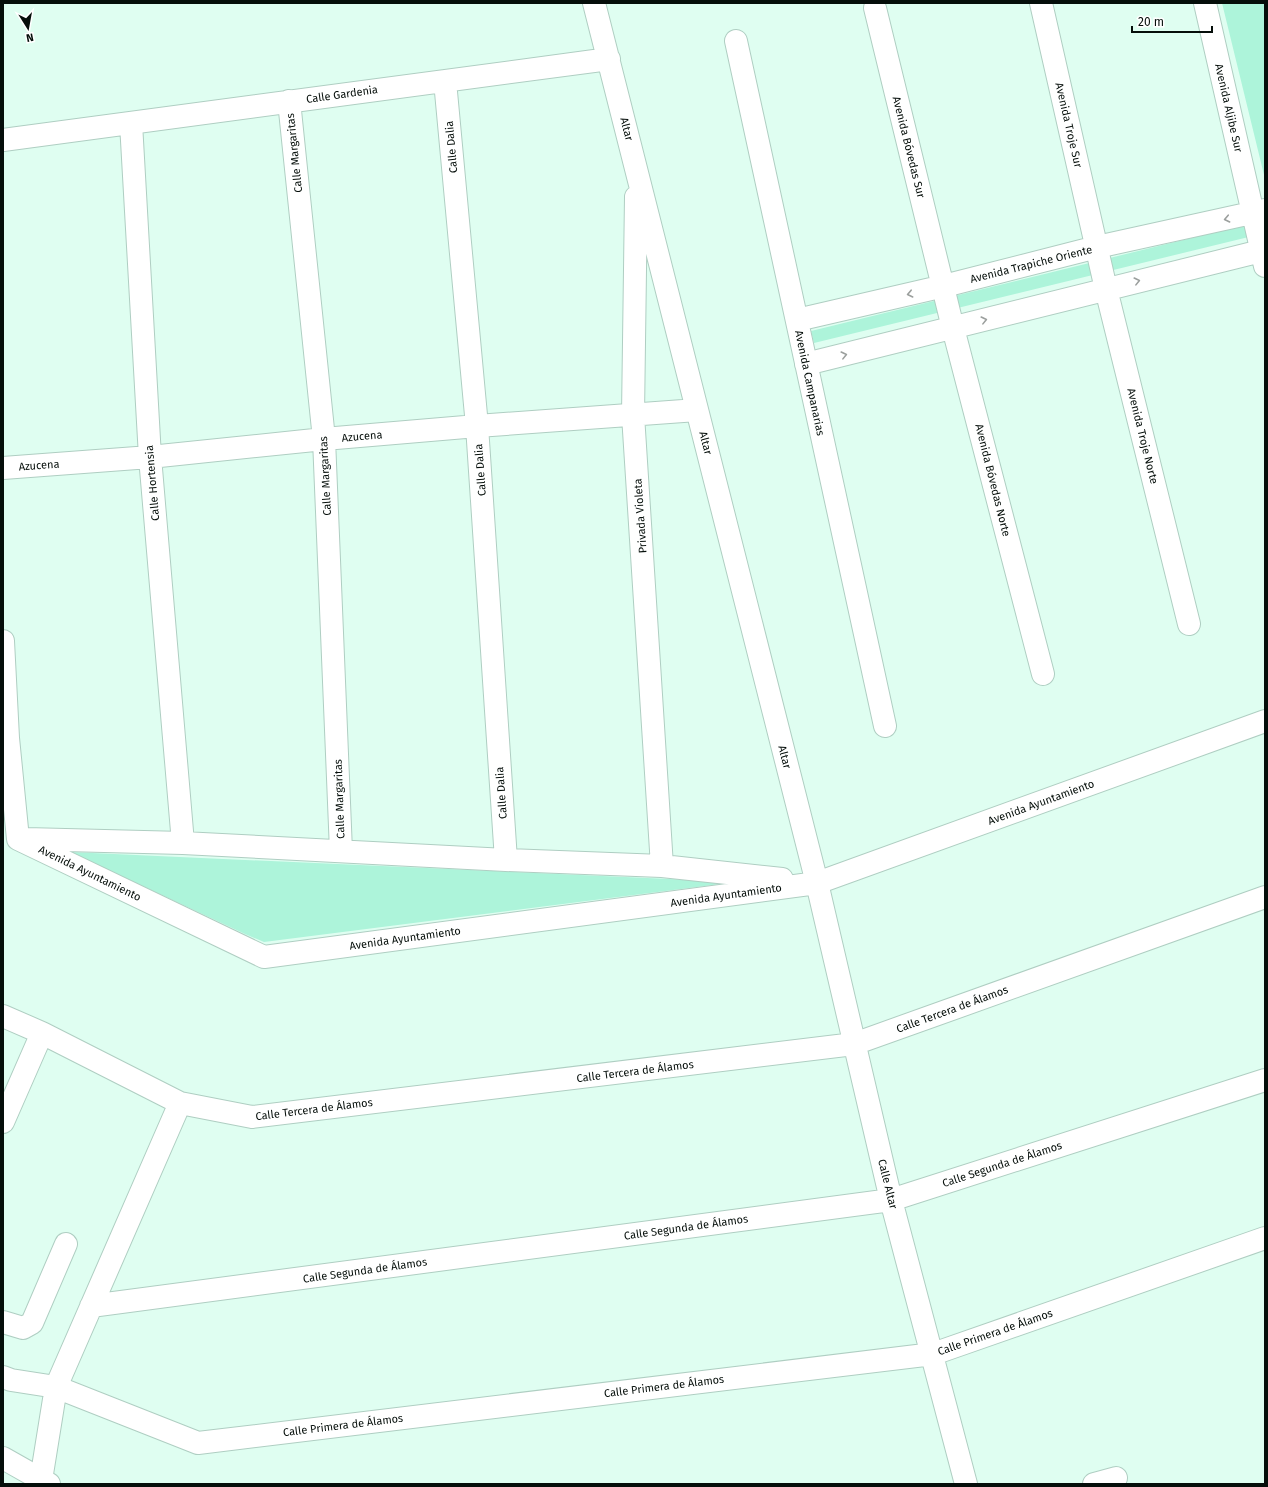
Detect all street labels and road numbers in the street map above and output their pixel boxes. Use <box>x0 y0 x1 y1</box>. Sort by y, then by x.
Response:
street label: Avenida Aljibe Sur <box>1212 63 1245 154</box>
street label: Avenida Troje Sur <box>1052 81 1085 170</box>
street label: Calle Gardenia <box>305 83 379 106</box>
street label: Avenida Bóvedas Sur <box>890 95 928 200</box>
street label: Calle Margaritas <box>284 113 305 193</box>
street label: Altar <box>617 116 636 143</box>
street label: Calle Dalia <box>443 120 460 174</box>
street label: Avenida Trapiche Oriente <box>969 243 1094 286</box>
street label: Avenida Campanarias <box>792 329 827 437</box>
street label: Avenida Troje Norte <box>1124 387 1161 485</box>
street label: Avenida Bóvedas Norte <box>972 422 1013 538</box>
street label: Azucena <box>341 428 383 445</box>
street label: Altar <box>696 430 715 457</box>
street label: Calle Margaritas <box>317 436 334 516</box>
street label: Calle Dalia <box>472 443 489 497</box>
street label: Calle Hortensia <box>143 445 162 521</box>
street label: Azucena <box>18 458 60 473</box>
street label: Privada Violeta <box>631 478 650 554</box>
street label: Altar <box>775 744 794 771</box>
street label: Calle Margaritas <box>332 759 347 839</box>
street label: Calle Dalia <box>493 766 510 820</box>
street label: Avenida Ayuntamiento <box>986 777 1096 828</box>
street label: Avenida Ayuntamiento <box>36 843 143 904</box>
street label: Avenida Ayuntamiento <box>670 881 783 910</box>
street label: Avenida Ayuntamiento <box>349 924 462 953</box>
street label: Calle Tercera de Álamos <box>894 982 1010 1036</box>
street label: Calle Tercera de Álamos <box>576 1057 694 1085</box>
street label: Calle Tercera de Álamos <box>255 1095 373 1123</box>
street label: Calle Segunda de Álamos <box>940 1138 1064 1190</box>
street label: Calle Altar <box>875 1158 900 1211</box>
street label: Calle Segunda de Álamos <box>623 1211 749 1243</box>
street label: Calle Segunda de Álamos <box>302 1254 428 1286</box>
street label: Calle Primera de Álamos <box>936 1306 1054 1358</box>
street label: Calle Primera de Álamos <box>603 1372 725 1400</box>
street label: Calle Primera de Álamos <box>282 1411 404 1439</box>

